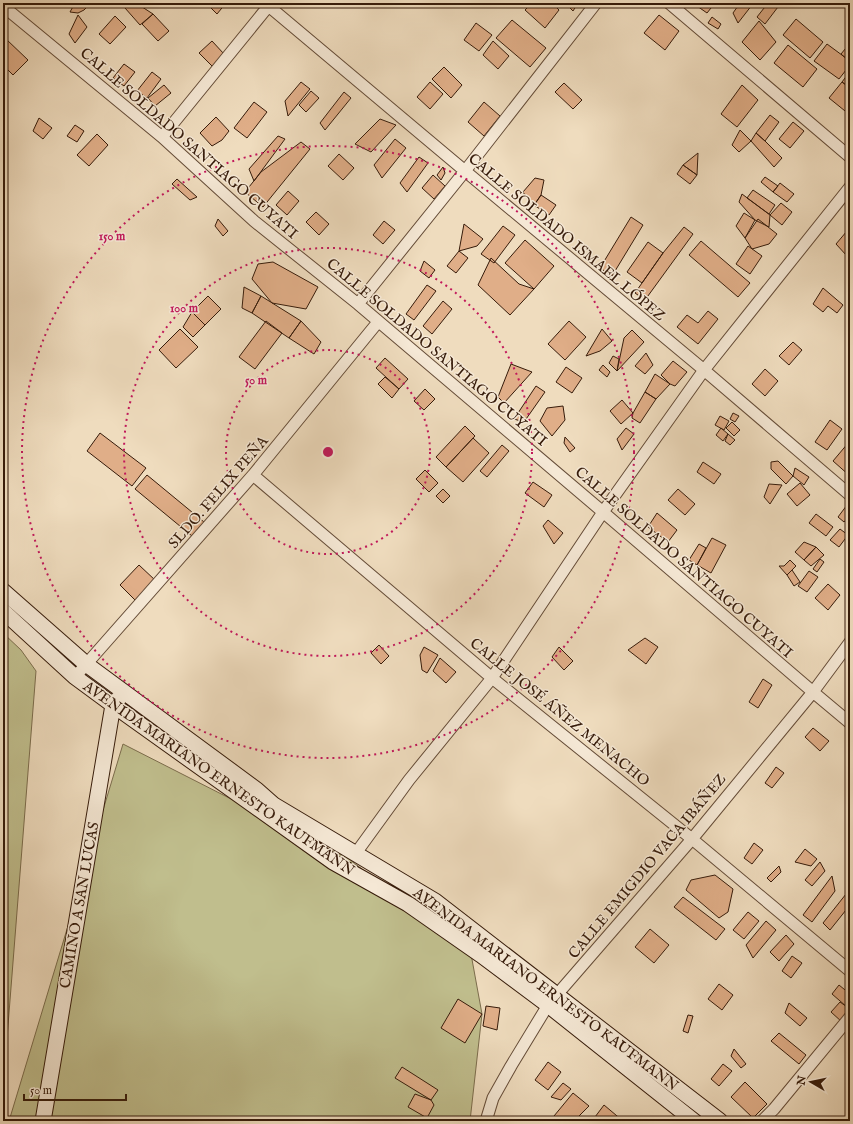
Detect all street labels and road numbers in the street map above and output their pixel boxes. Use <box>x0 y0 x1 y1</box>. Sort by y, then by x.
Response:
street label: CALLE SOLDADO SANTIAGO CUYATI <box>76 44 302 244</box>
street label: CALLE SOLDADO ISMAEL LÓPEZ <box>464 149 669 326</box>
street label: CALLE SOLDADO SANTIAGO CUYATI <box>322 254 551 451</box>
street label: SLDO. FELIX PEÑA <box>164 431 273 553</box>
street label: CALLE SOLDADO SANTIAGO CUYATI <box>571 463 797 663</box>
street label: CALLE JOSÉ ÁÑEZ MENACHO <box>466 634 653 791</box>
street label: AVENIDA MARIANO ERNESTO KAUFMANN <box>78 676 358 880</box>
street label: CALLE EMIGDIO VACA IBÁÑEZ <box>564 770 731 963</box>
street label: CAMINO A SAN LUCAS <box>55 820 103 990</box>
street label: AVENIDA MARIANO ERNESTO KAUFMANN <box>409 883 682 1095</box>

